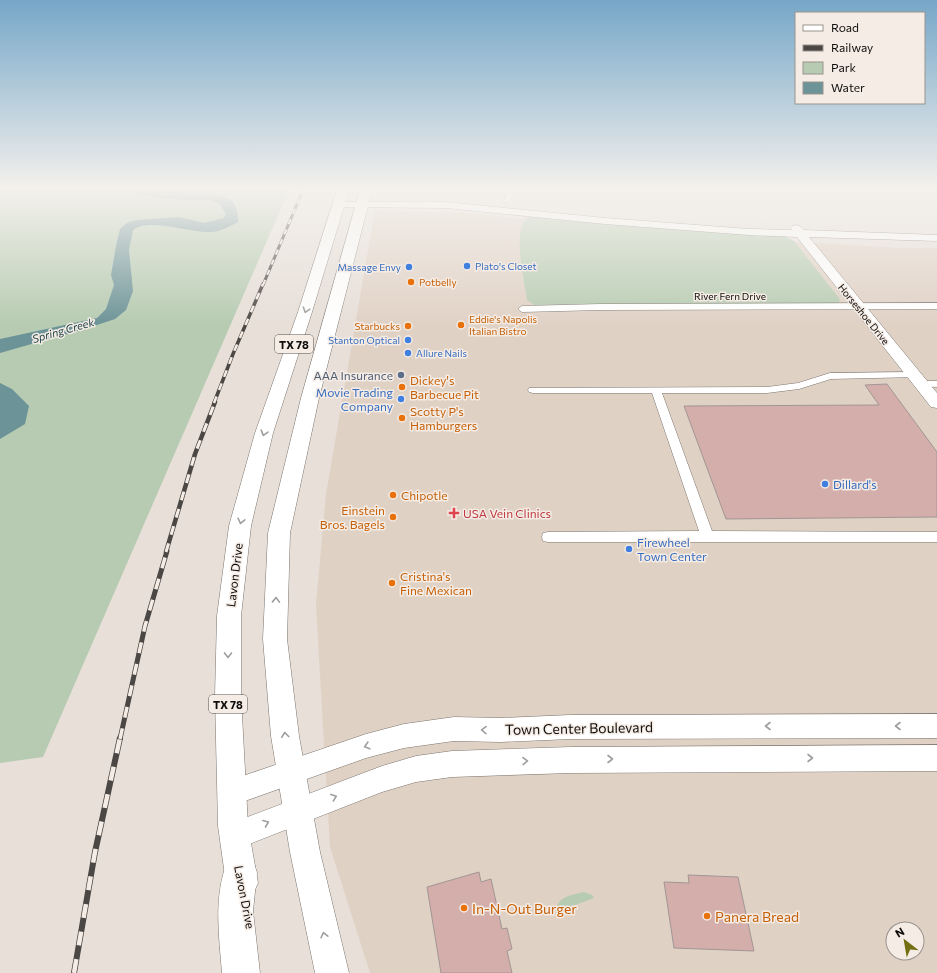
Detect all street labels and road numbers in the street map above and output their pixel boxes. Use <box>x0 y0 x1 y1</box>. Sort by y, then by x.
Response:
street label: Horseshoe Drive <box>836 281 892 347</box>
street label: River Fern Drive <box>694 290 766 302</box>
road number: TX 78 <box>275 335 313 353</box>
street label: Lavon Drive <box>223 542 245 608</box>
road number: TX 78 <box>209 695 247 713</box>
street label: Town Center Boulevard <box>505 718 653 738</box>
street label: Lavon Drive <box>232 864 258 930</box>

